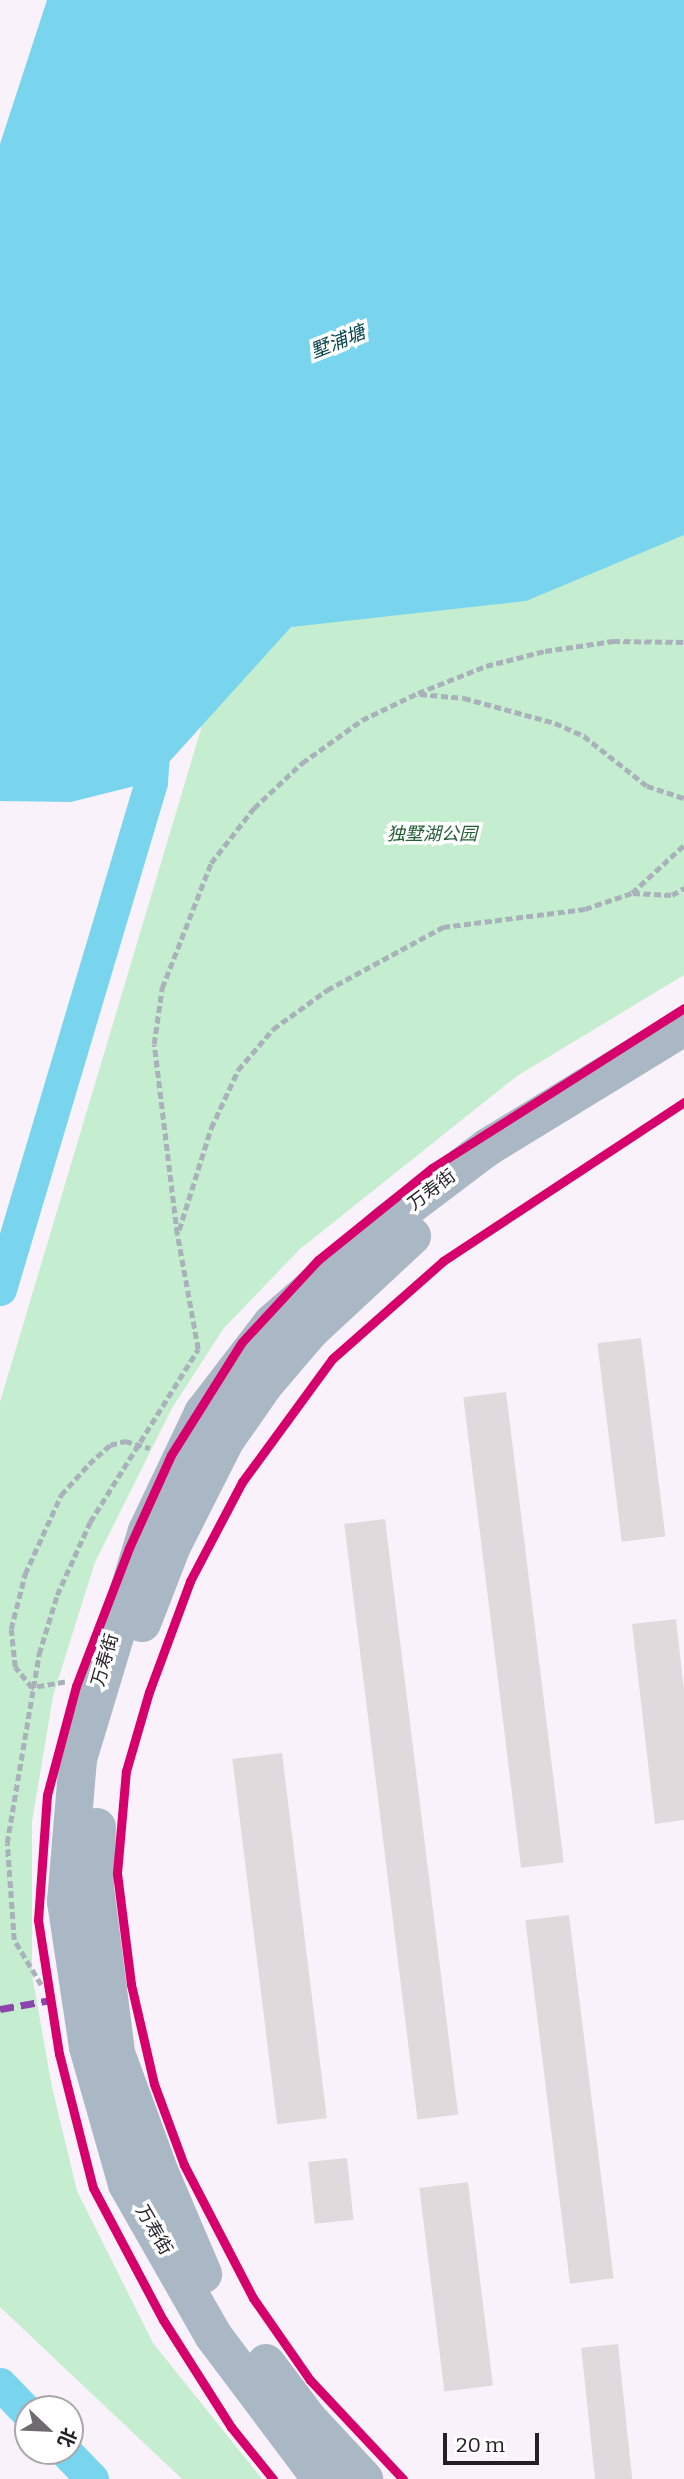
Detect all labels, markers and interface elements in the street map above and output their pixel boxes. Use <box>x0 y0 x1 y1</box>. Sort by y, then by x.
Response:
water label: 墅浦塘 <box>307 321 369 363</box>
park label: 独墅湖公园 <box>387 823 477 845</box>
street label: 万寿街 <box>404 1165 460 1215</box>
street label: 万寿街 <box>87 1631 123 1689</box>
street label: 万寿街 <box>131 2201 177 2259</box>
north arrow <box>14 2395 84 2465</box>
scale bar <box>446 2420 542 2464</box>
text: 北 <box>53 2424 81 2451</box>
text: 20 m <box>456 2432 505 2458</box>

